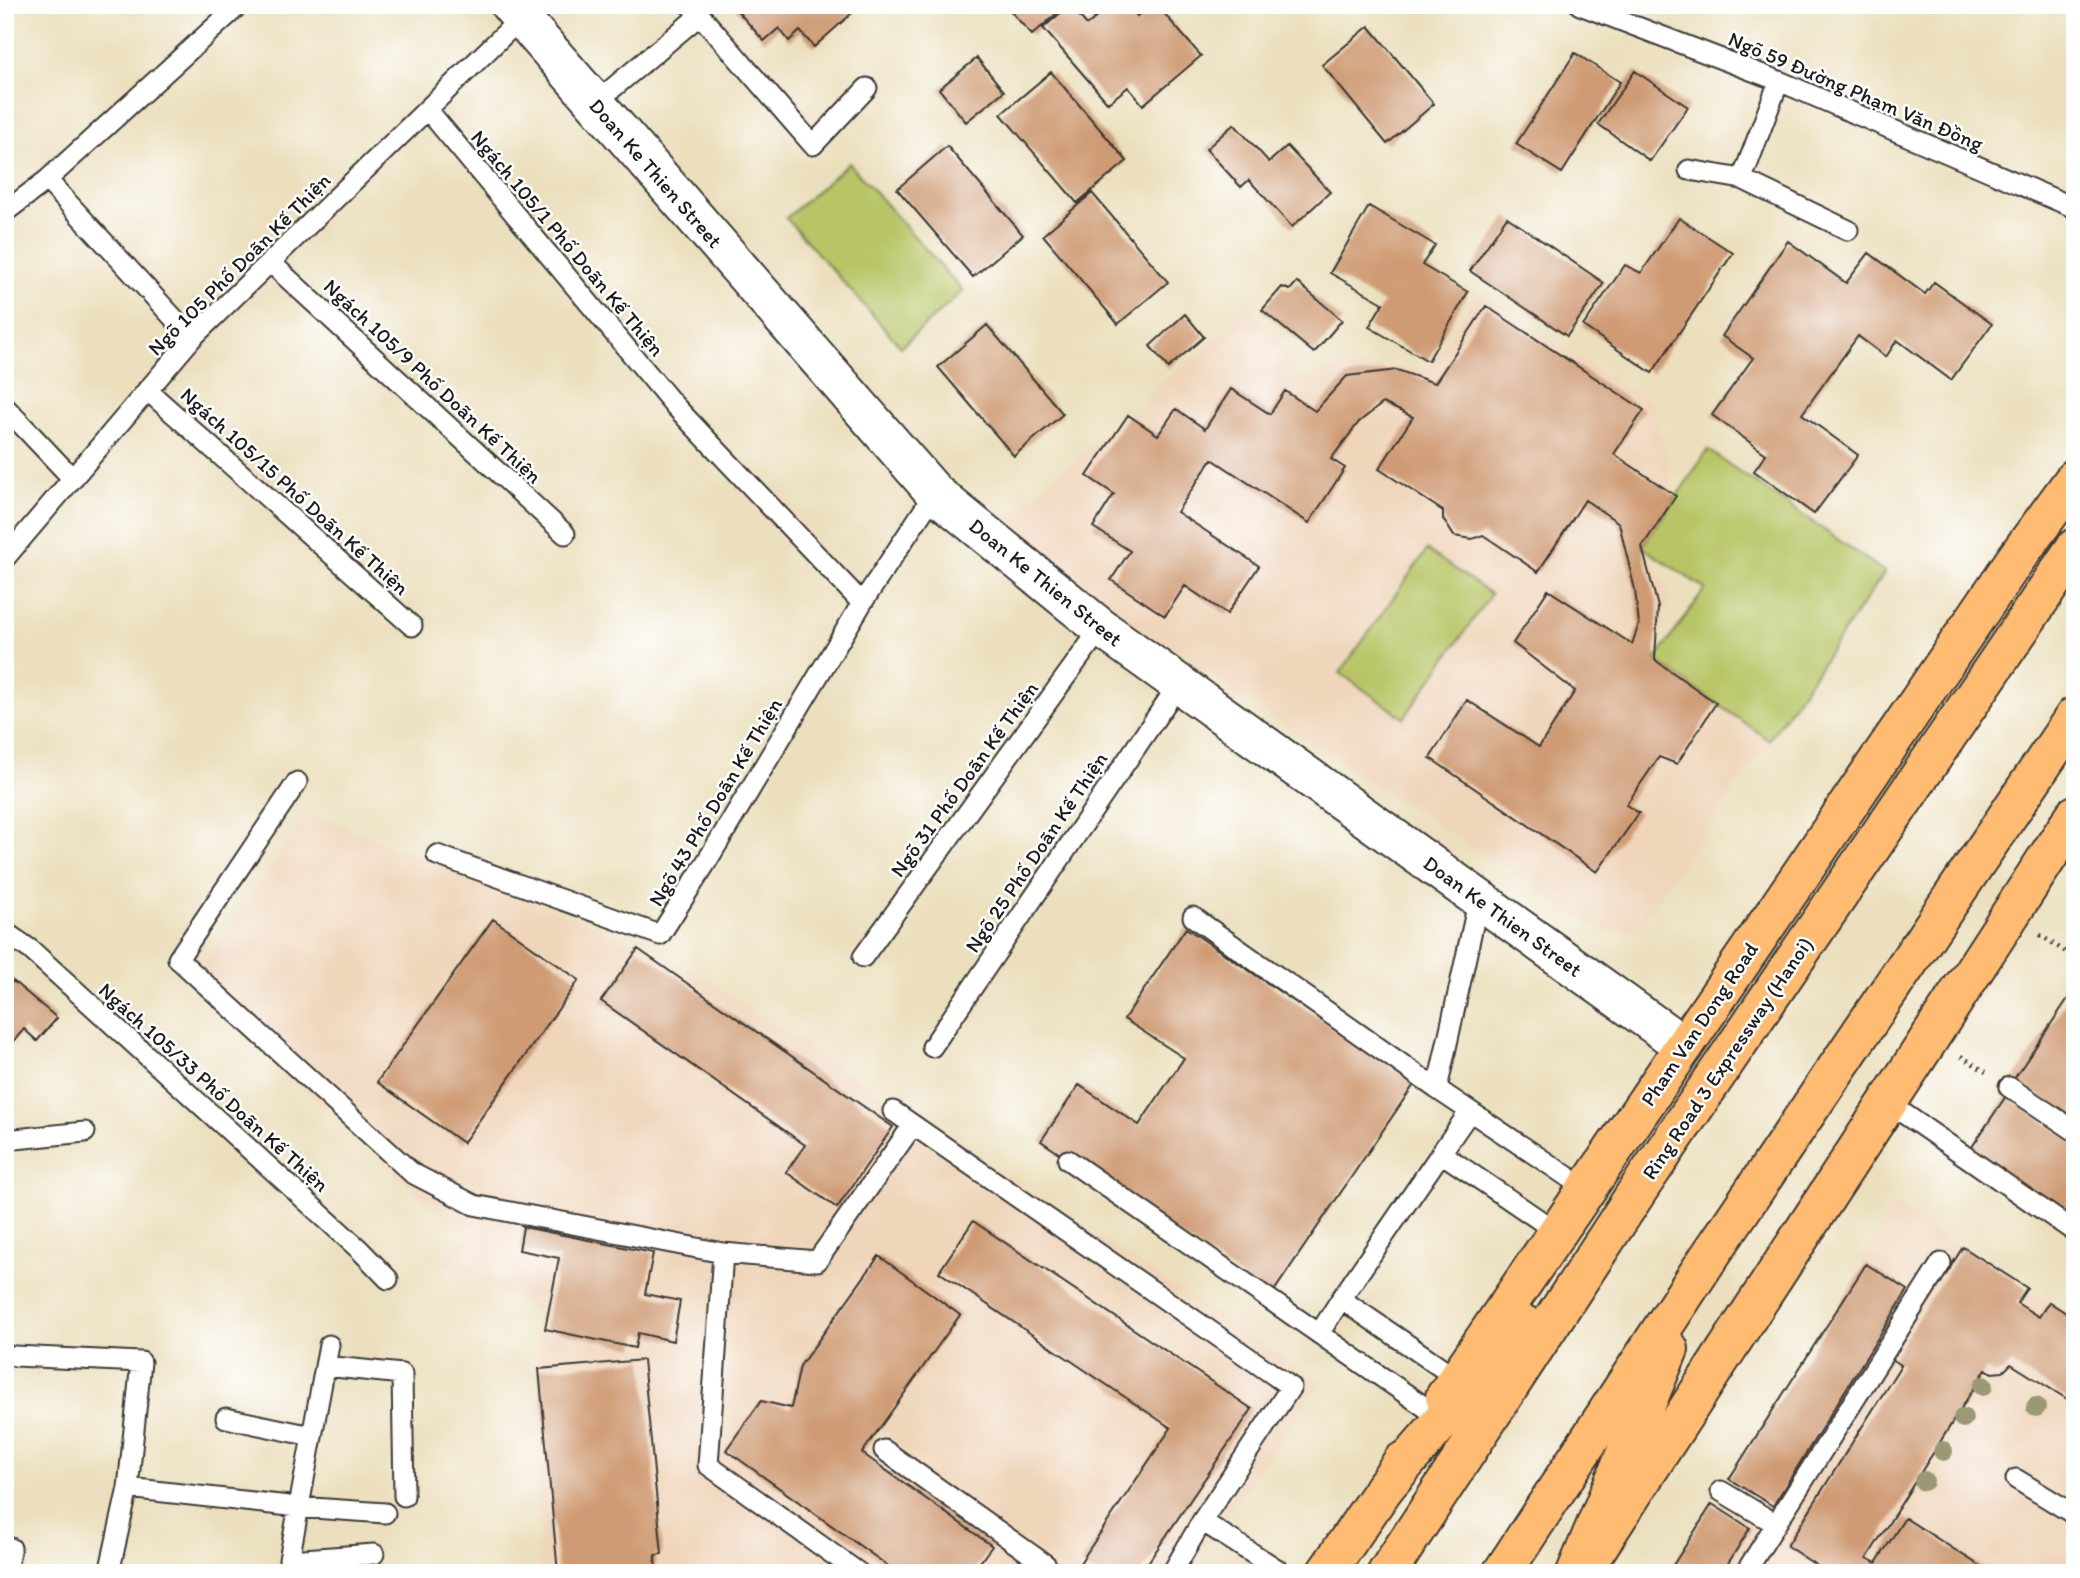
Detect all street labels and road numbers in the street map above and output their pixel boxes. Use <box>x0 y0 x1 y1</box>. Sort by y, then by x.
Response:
street label: Ngõ 59 Đường Phạm Văn Đồng <box>1725 26 1987 156</box>
street label: Doan Ke Thien Street <box>584 93 728 253</box>
street label: Ngách 105/1 Phố Doãn Kế Thiện <box>466 125 670 361</box>
street label: Ngõ 105 Phố Doãn Kế Thiện <box>142 167 336 361</box>
street label: Ngách 105/9 Phố Doãn Kế Thiện <box>319 273 547 489</box>
street label: Ngách 105/15 Phố Doãn Kế Thiện <box>176 382 414 600</box>
street label: Doan Ke Thien Street <box>964 513 1128 651</box>
street label: Ngõ 31 Phố Doãn Kế Thiện <box>885 676 1043 882</box>
street label: Ngõ 43 Phố Doãn Kế Thiện <box>643 693 787 911</box>
street label: Ngõ 25 Phố Doãn Kế Thiện <box>960 747 1113 957</box>
street label: Doan Ke Thien Street <box>1419 850 1587 982</box>
street label: Ring Road 3 Expressway (Hanoi) <box>1636 932 1818 1184</box>
street label: Pham Van Dong Road <box>1635 937 1763 1111</box>
street label: Ngách 105/33 Phố Doãn Kế Thiện <box>94 977 334 1197</box>

